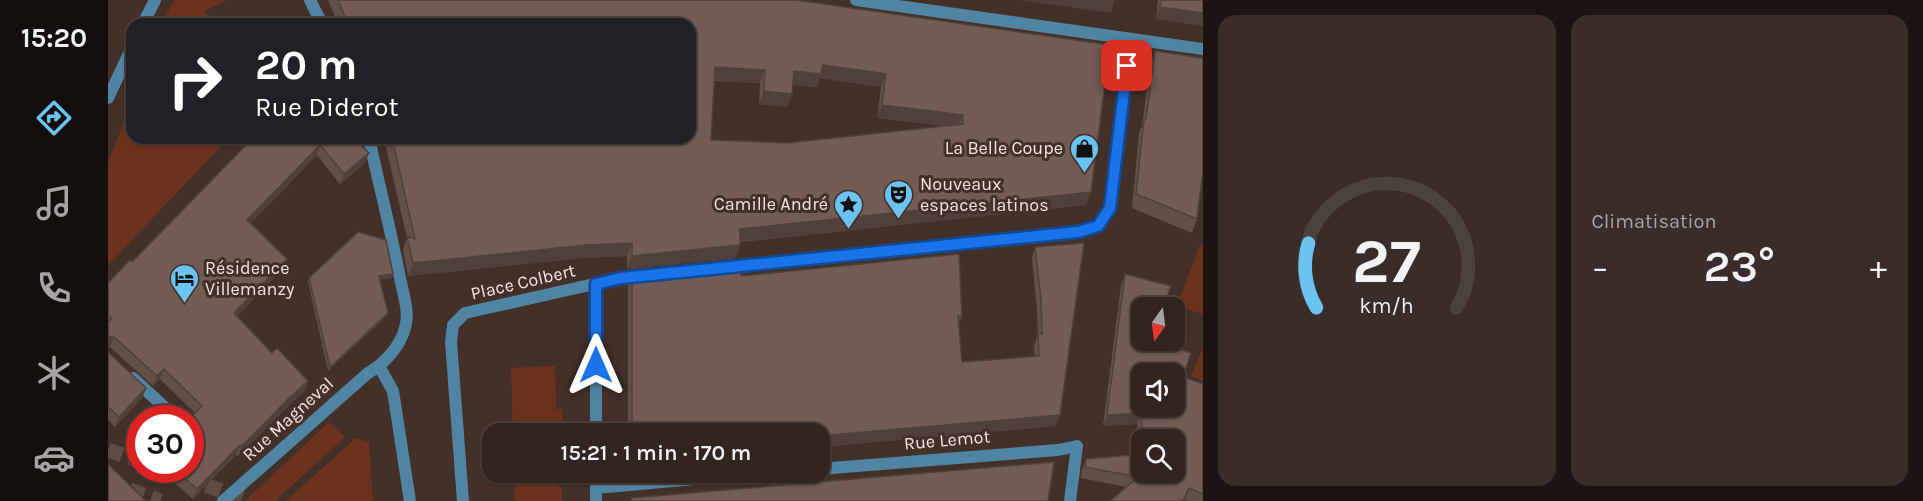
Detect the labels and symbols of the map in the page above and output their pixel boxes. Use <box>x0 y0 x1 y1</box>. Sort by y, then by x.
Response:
pin <box>1101 40 1152 91</box>
shop icon: La Belle Coupe <box>1068 132 1100 174</box>
place label: La Belle Coupe <box>945 137 1063 159</box>
place label: Nouveaux espaces latinos <box>920 173 1049 216</box>
theatre icon: Nouveaux espaces latinos <box>883 178 915 220</box>
place icon: Camille André <box>833 188 865 230</box>
place label: Camille André <box>714 193 828 215</box>
place label: Résidence Villemanzy <box>205 257 295 300</box>
street label: Place Colbert <box>468 259 578 305</box>
hotel icon: Résidence Villemanzy <box>168 262 200 304</box>
north arrow <box>1131 297 1185 351</box>
position arrow <box>564 333 628 397</box>
street label: Rue Magneval <box>238 372 338 466</box>
speed limit sign: 30 <box>126 405 204 483</box>
street label: Rue Lemot <box>903 425 991 455</box>

